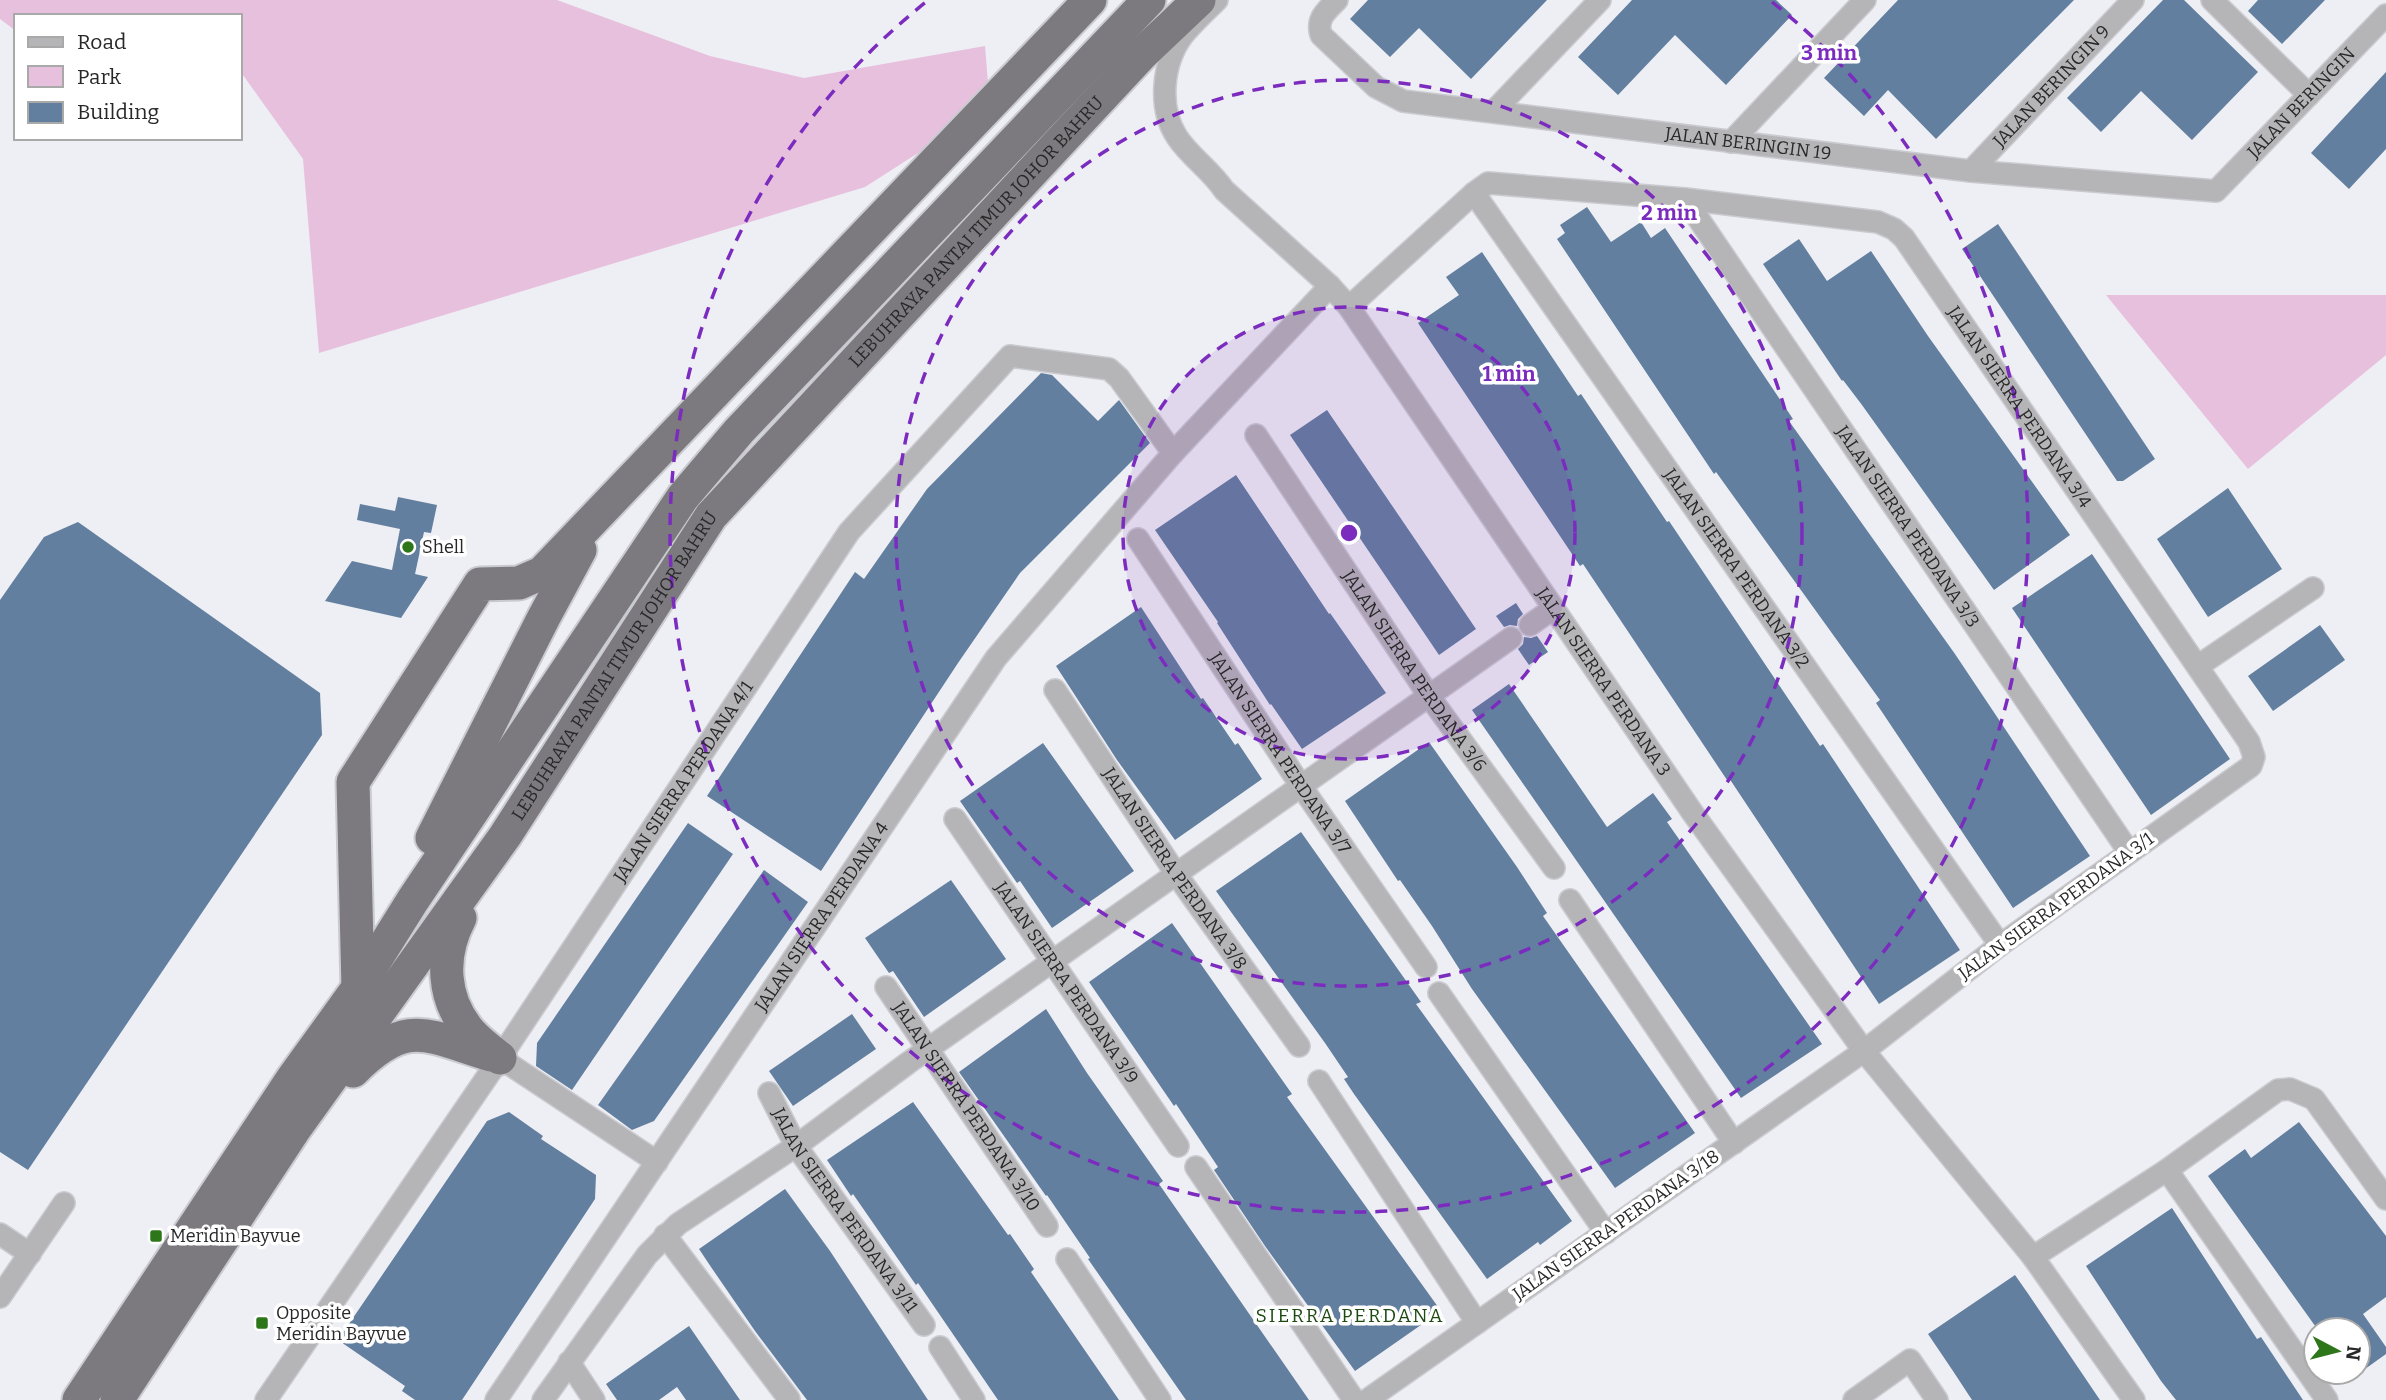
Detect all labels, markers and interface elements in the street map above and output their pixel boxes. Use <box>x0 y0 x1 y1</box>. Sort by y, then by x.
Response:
legend <box>14 14 242 140</box>
street label: JALAN BERINGIN 9 <box>1988 20 2114 152</box>
text: Road <box>77 29 126 55</box>
text: 3 min <box>1801 40 1858 66</box>
street label: JALAN BERINGIN <box>2242 43 2360 164</box>
text: Park <box>77 64 121 90</box>
street label: LEBUHRAYA PANTAI TIMUR JOHOR BAHRU <box>844 92 1108 372</box>
text: Building <box>77 99 160 125</box>
street label: JALAN BERINGIN 19 <box>1663 122 1832 165</box>
text: 2 min <box>1641 200 1697 226</box>
street label: JALAN SIERRA PERDANA 3/4 <box>1942 301 2097 512</box>
text: 1 min <box>1482 361 1536 387</box>
street label: JALAN SIERRA PERDANA 3/3 <box>1831 421 1984 632</box>
street label: JALAN SIERRA PERDANA 3/2 <box>1658 463 1814 672</box>
street label: LEBUHRAYA PANTAI TIMUR JOHOR BAHRU <box>507 507 722 825</box>
centre of rings <box>1337 521 1361 545</box>
place label: Shell <box>422 536 464 558</box>
marker: Shell <box>400 539 416 555</box>
street label: JALAN SIERRA PERDANA 3/6 <box>1337 565 1491 776</box>
street label: JALAN SIERRA PERDANA 3 <box>1531 582 1675 780</box>
street label: JALAN SIERRA PERDANA 3/7 <box>1204 647 1356 858</box>
street label: JALAN SIERRA PERDANA 4/1 <box>608 676 758 887</box>
street label: JALAN SIERRA PERDANA 3/8 <box>1098 763 1252 974</box>
street label: JALAN SIERRA PERDANA 4 <box>750 817 894 1016</box>
street label: JALAN SIERRA PERDANA 3/1 <box>1953 827 2159 985</box>
street label: JALAN SIERRA PERDANA 3/9 <box>989 877 1143 1088</box>
street label: JALAN SIERRA PERDANA 3/10 <box>888 997 1045 1215</box>
street label: JALAN SIERRA PERDANA 3/11 <box>767 1103 923 1318</box>
street label: JALAN SIERRA PERDANA 3/18 <box>1508 1145 1723 1305</box>
place label: Meridin Bayvue <box>170 1225 301 1247</box>
marker: Meridin Bayvue <box>148 1228 164 1244</box>
place label: Opposite Meridin Bayvue <box>276 1302 407 1345</box>
district label: SIERRA PERDANA <box>1256 1304 1444 1327</box>
marker: Opposite Meridin Bayvue <box>254 1315 270 1331</box>
north arrow <box>2302 1316 2372 1386</box>
text: N <box>2341 1344 2366 1362</box>

